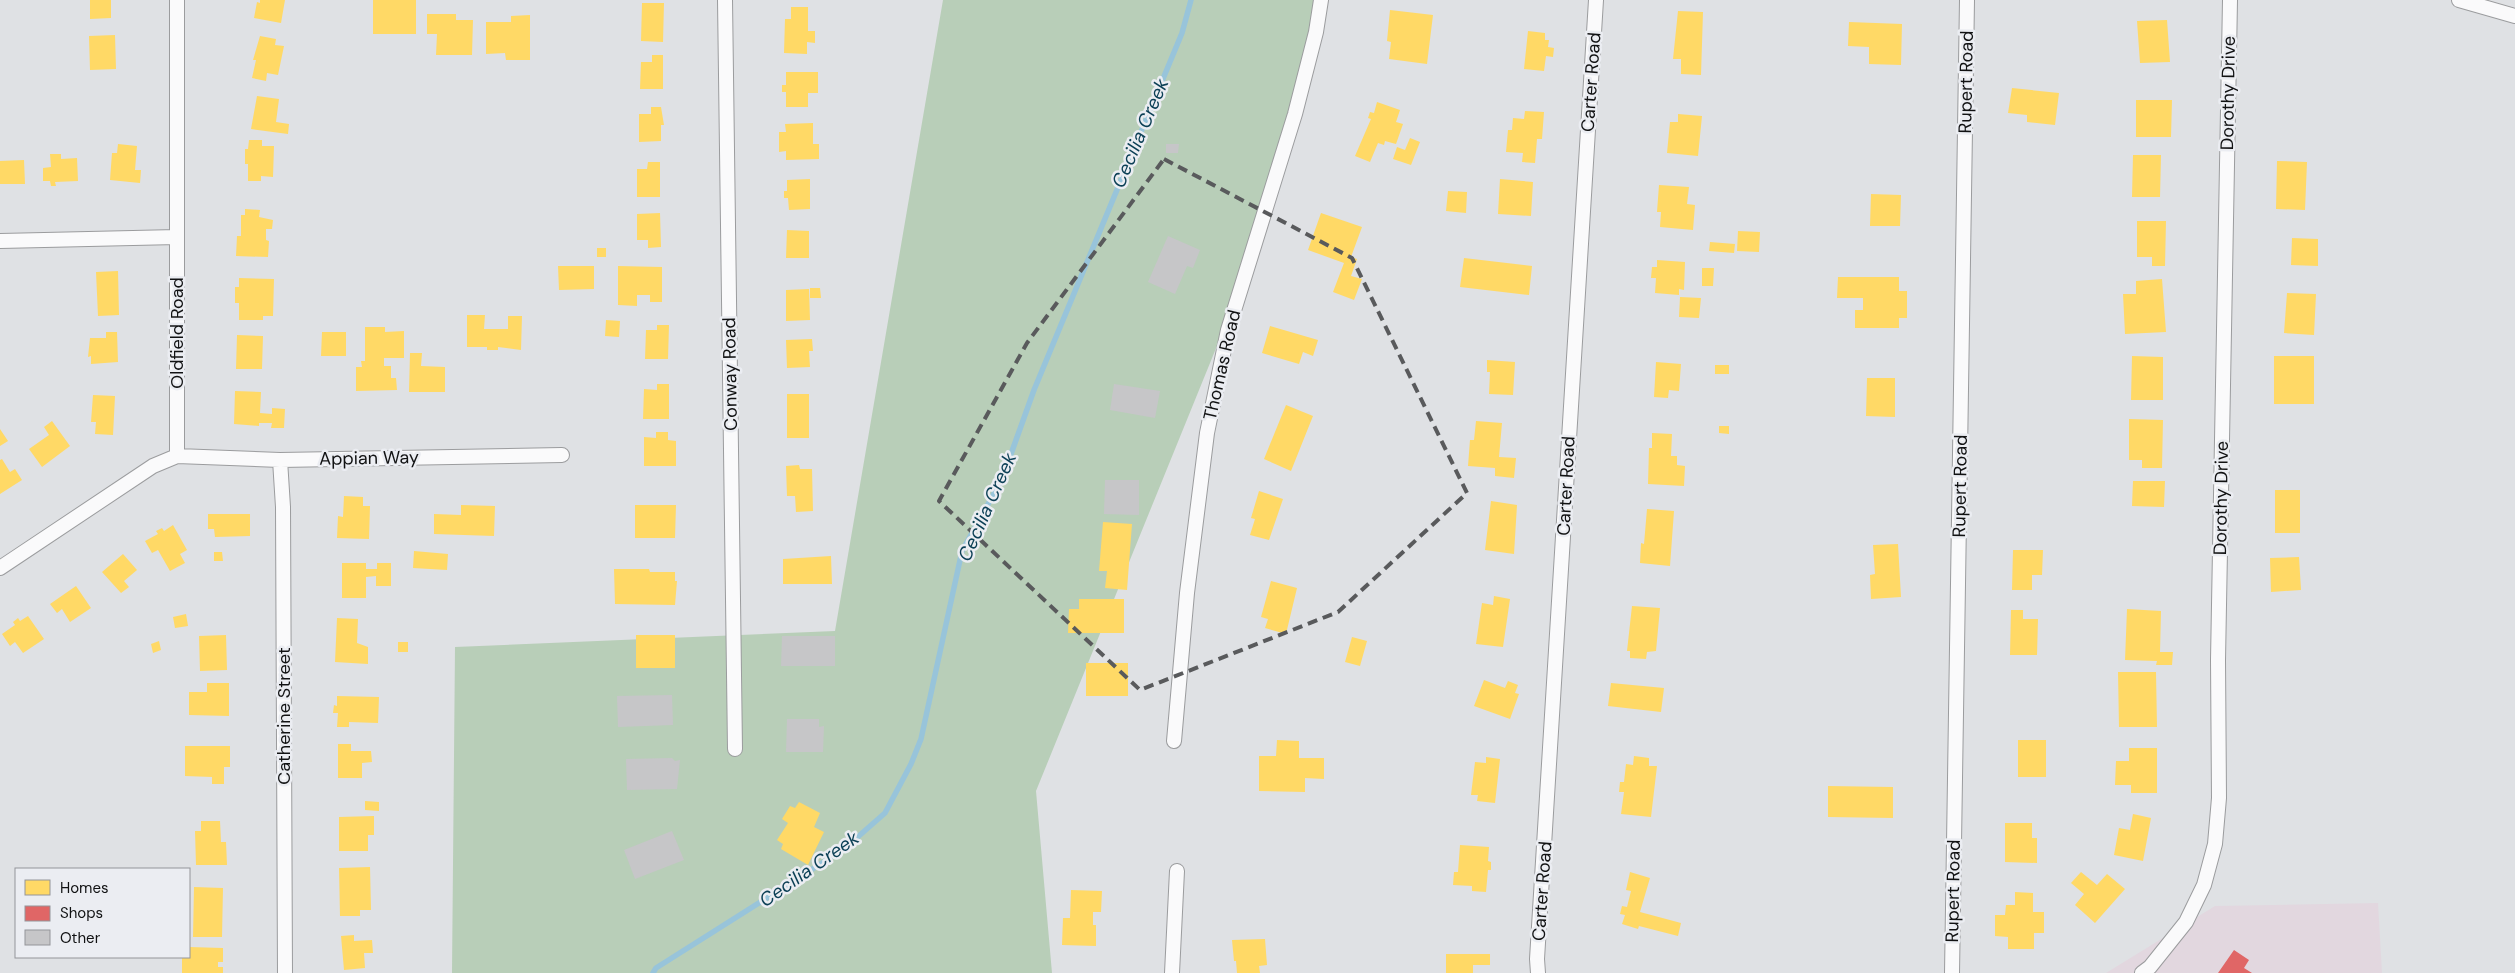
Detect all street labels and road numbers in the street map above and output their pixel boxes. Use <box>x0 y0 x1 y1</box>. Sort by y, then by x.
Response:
street label: Rupert Road <box>1953 30 1979 134</box>
street label: Carter Road <box>1576 31 1606 133</box>
street label: Dorothy Drive <box>2215 36 2241 150</box>
street label: Oldfield Road <box>165 277 189 389</box>
street label: Thomas Road <box>1198 307 1246 423</box>
street label: Conway Road <box>717 317 743 431</box>
street label: Rupert Road <box>1947 434 1973 538</box>
street label: Carter Road <box>1551 436 1581 536</box>
street label: Dorothy Drive <box>2208 441 2234 555</box>
street label: Appian Way <box>319 445 419 471</box>
street label: Catherine Street <box>272 647 296 785</box>
street label: Rupert Road <box>1940 839 1966 943</box>
street label: Carter Road <box>1527 840 1557 942</box>

